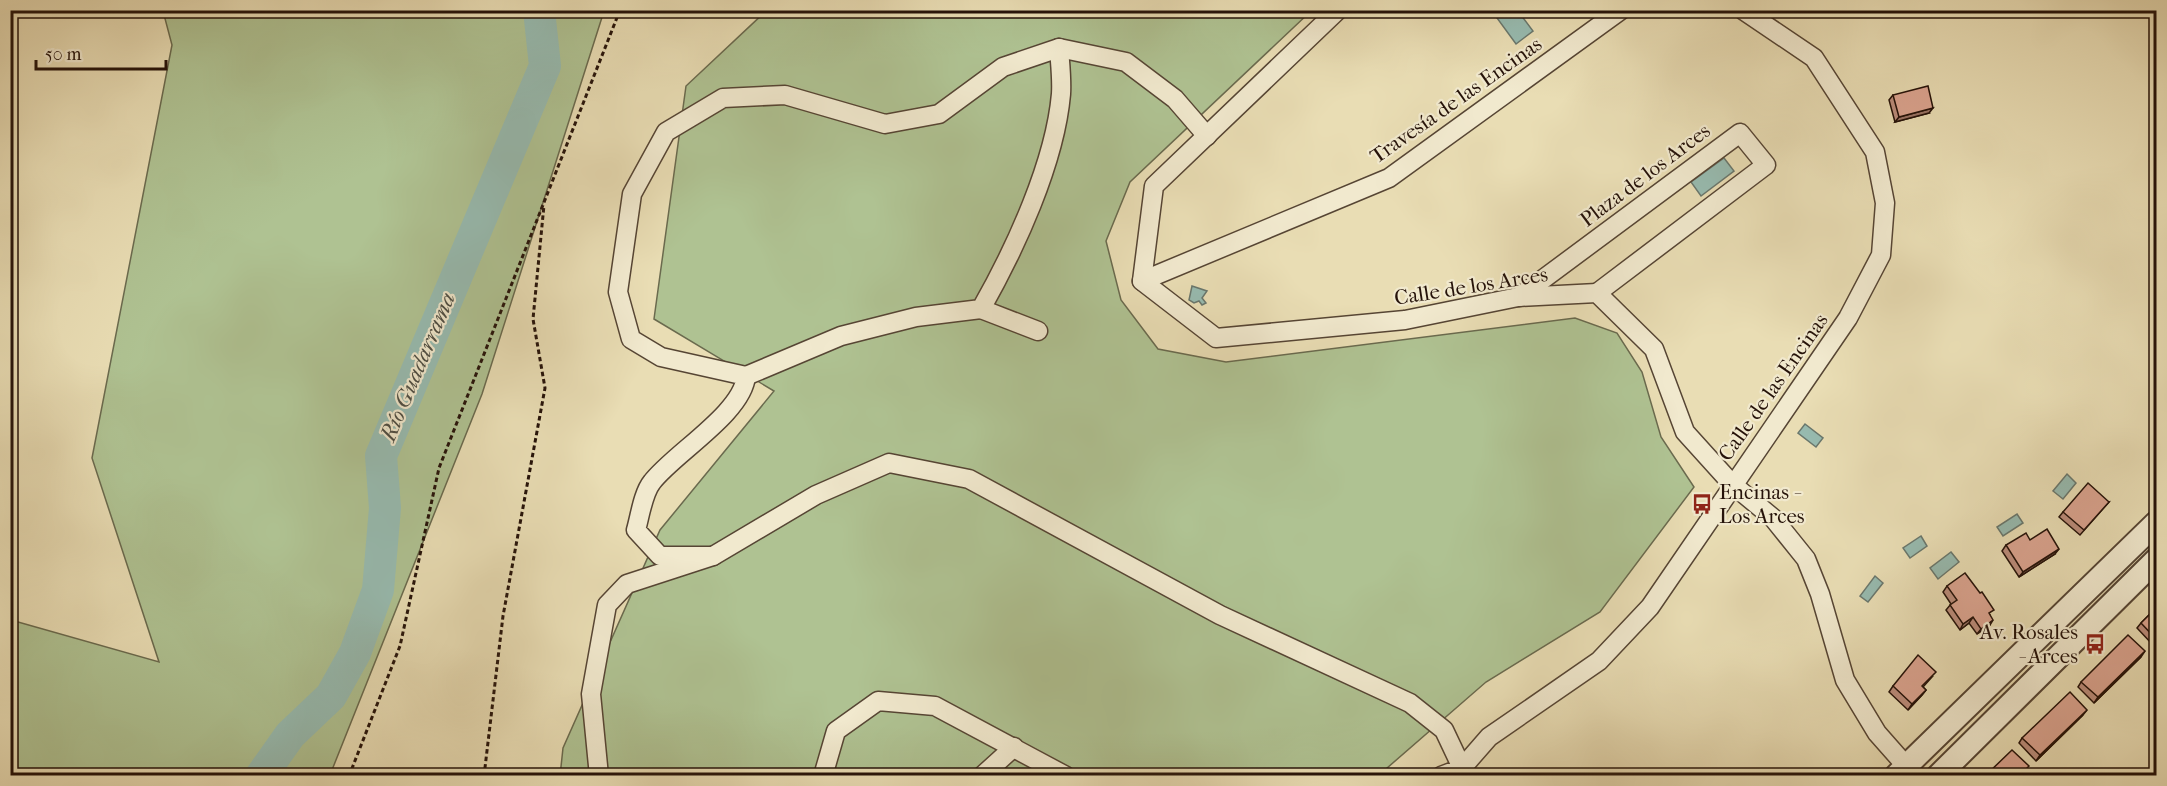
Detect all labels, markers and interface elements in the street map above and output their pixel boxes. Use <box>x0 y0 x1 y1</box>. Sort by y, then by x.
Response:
street label: Travesía de las Encinas <box>1366 32 1547 168</box>
scale bar <box>36 33 166 71</box>
text: 50 m <box>45 44 82 65</box>
street label: Plaza de los Arces <box>1575 118 1715 232</box>
street label: Calle de los Arces <box>1393 262 1550 310</box>
water label: Río Guadarrama <box>374 289 461 447</box>
street label: Calle de las Encinas <box>1713 309 1833 465</box>
place label: Encinas - Los Arces <box>1719 480 1805 528</box>
bus stop icon: Encinas - Los Arces <box>1690 492 1714 516</box>
place label: Av. Rosales - Arces <box>1979 620 2078 668</box>
bus stop icon: Av. Rosales - Arces <box>2083 632 2107 656</box>

